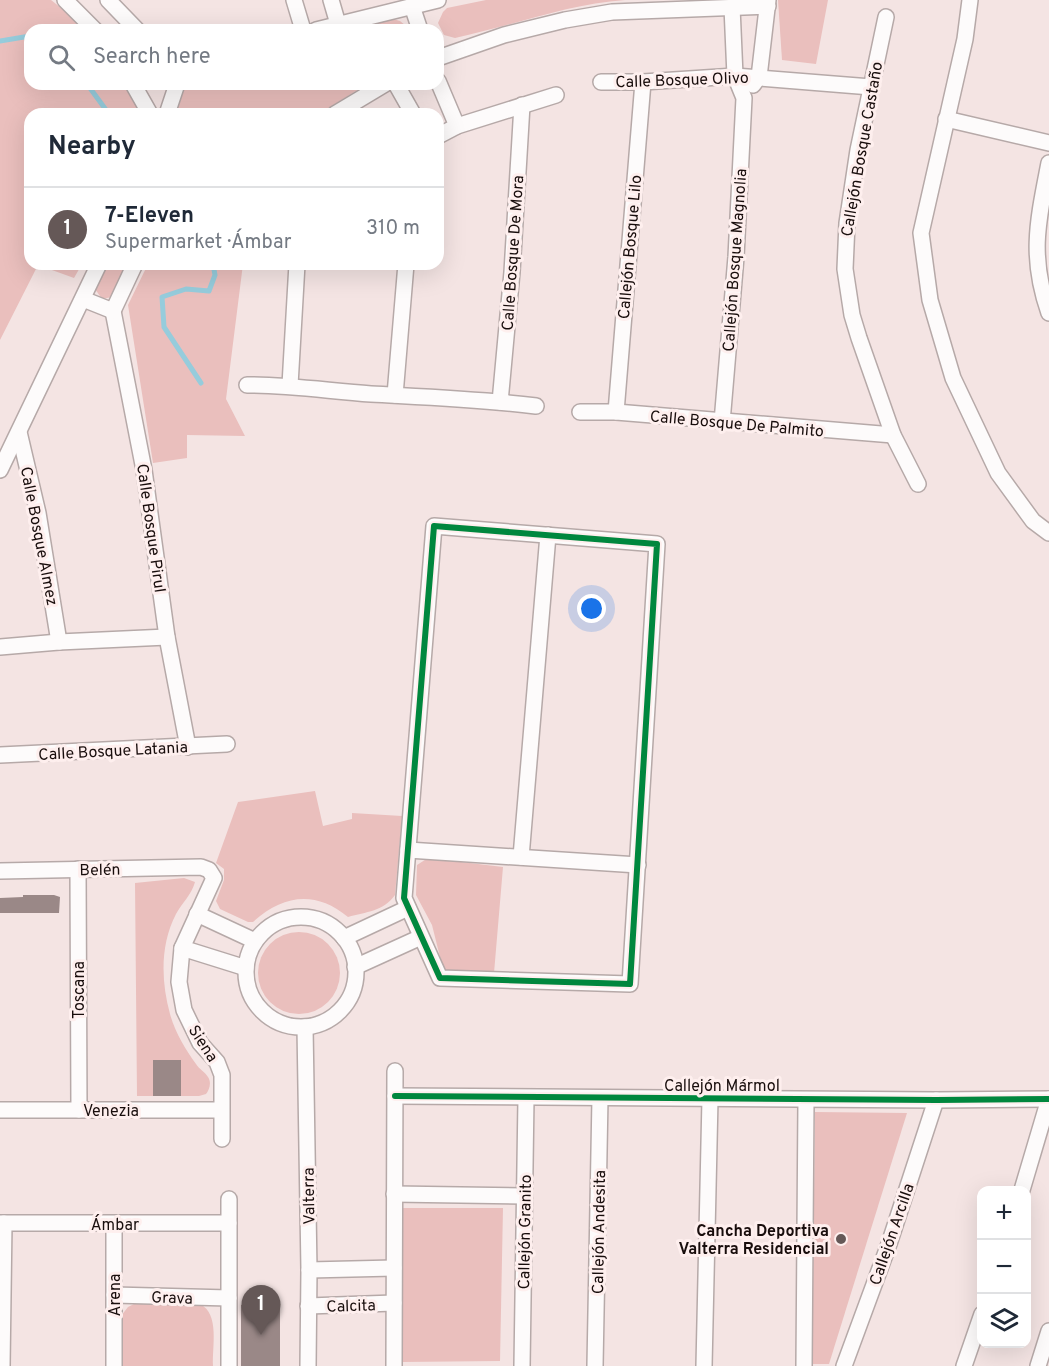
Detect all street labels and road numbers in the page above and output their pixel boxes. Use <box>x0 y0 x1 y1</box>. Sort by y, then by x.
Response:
street label: Callejón Bosque Castaño <box>838 60 888 238</box>
street label: Calle Bosque Olivo <box>615 69 749 93</box>
street label: Callejón Bosque Magnolia <box>720 168 752 352</box>
street label: Callejón Bosque Lilo <box>615 174 647 320</box>
street label: Calle Bosque De Mora <box>499 175 529 332</box>
street label: Calle Bosque De Palmito <box>649 407 825 443</box>
street label: Calle Bosque Pirul <box>131 463 169 594</box>
street label: Calle Bosque Almez <box>15 465 61 608</box>
street label: Calle Bosque Latania <box>38 738 188 766</box>
street label: Belén <box>79 861 121 881</box>
street label: Toscana <box>70 961 90 1019</box>
street label: Siena <box>183 1022 222 1066</box>
street label: Callejón Mármol <box>664 1077 780 1097</box>
street label: Venezia <box>83 1102 139 1122</box>
street label: Valterra <box>300 1167 320 1225</box>
street label: Callejón Andesita <box>589 1170 611 1294</box>
street label: Callejón Granito <box>515 1174 537 1290</box>
street label: Callejón Arcilla <box>866 1181 920 1288</box>
street label: Ámbar <box>91 1214 139 1236</box>
street label: Arena <box>106 1274 126 1316</box>
street label: Grava <box>151 1288 193 1310</box>
street label: Calcita <box>326 1296 376 1318</box>

